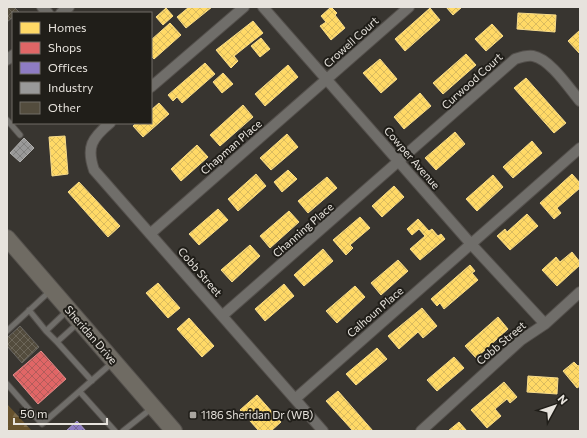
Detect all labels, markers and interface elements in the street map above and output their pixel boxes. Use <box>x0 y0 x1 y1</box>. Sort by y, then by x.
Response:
legend <box>12 12 152 124</box>
street label: Crowell Court <box>321 13 381 70</box>
text: Homes <box>48 20 86 34</box>
text: Shops <box>48 40 82 54</box>
street label: Curwood Court <box>439 50 505 111</box>
text: Offices <box>48 60 88 74</box>
text: Industry <box>48 80 93 94</box>
text: Other <box>48 100 81 114</box>
street label: Chapman Place <box>198 116 264 177</box>
street label: Cowper Avenue <box>382 124 443 192</box>
street label: Channing Place <box>270 200 336 259</box>
street label: Cobb Street <box>176 245 225 299</box>
street label: Calhoun Place <box>344 284 406 340</box>
street label: Sheridan Drive <box>63 303 120 367</box>
street label: Cobb Street <box>473 318 528 367</box>
north arrow <box>535 386 575 426</box>
text: N <box>555 392 571 407</box>
scale bar <box>14 400 107 426</box>
text: 50 m <box>20 406 48 420</box>
place label: 1186 Sheridan Dr (WB) <box>201 408 313 421</box>
marker: 1186 Sheridan Dr (WB) <box>188 410 198 420</box>

